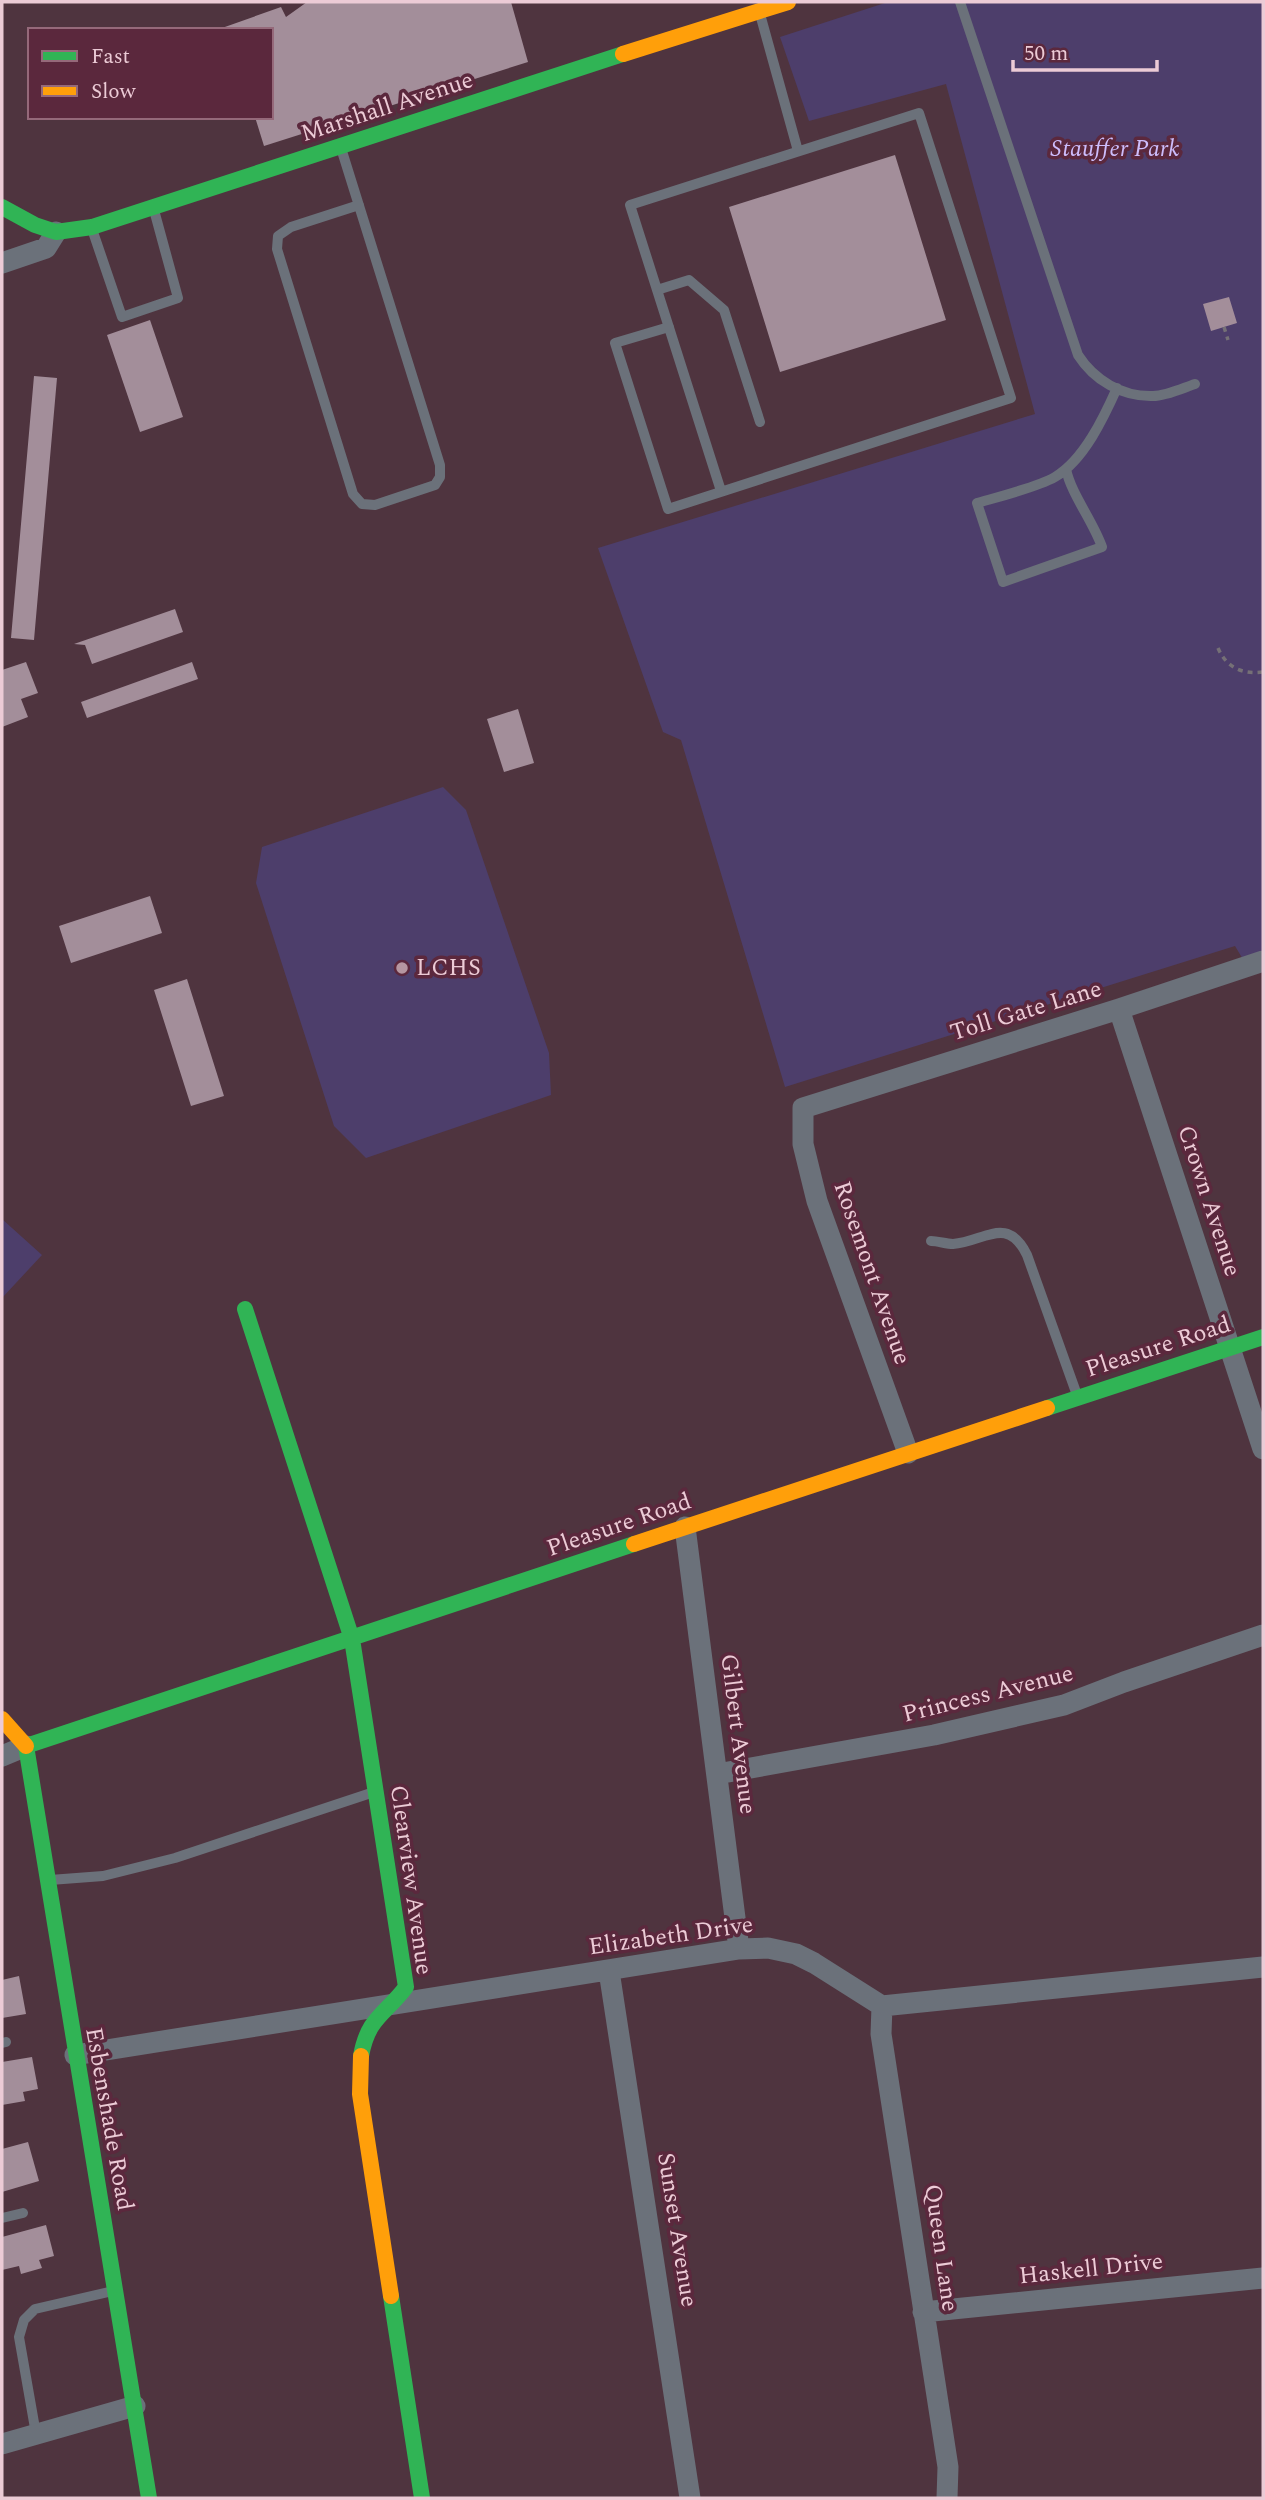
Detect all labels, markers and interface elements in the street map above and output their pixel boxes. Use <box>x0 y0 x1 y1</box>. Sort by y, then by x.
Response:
legend <box>28 28 273 119</box>
scale bar <box>1013 28 1156 72</box>
text: 50 m <box>1024 38 1068 70</box>
text: Fast <box>91 41 130 73</box>
street label: Marshall Avenue <box>296 62 478 152</box>
text: Slow <box>91 76 137 108</box>
park label: Stauffer Park <box>1050 131 1180 167</box>
place label: LCHS <box>416 950 481 986</box>
marker: LCHS <box>394 960 410 976</box>
street label: Toll Gate Lane <box>946 971 1106 1051</box>
street label: Crown Avenue <box>1168 1121 1250 1281</box>
street label: Rosemont Avenue <box>824 1176 920 1370</box>
street label: Pleasure Road <box>1081 1307 1235 1387</box>
street label: Pleasure Road <box>542 1483 696 1567</box>
street label: Gilbert Avenue <box>710 1652 766 1816</box>
street label: Princess Avenue <box>899 1655 1077 1733</box>
street label: Clearview Avenue <box>380 1783 442 1977</box>
street label: Elizabeth Drive <box>586 1907 756 1965</box>
street label: Esbenshade Road <box>75 2024 143 2214</box>
street label: Sunset Avenue <box>647 2150 707 2310</box>
street label: Queen Lane <box>914 2182 968 2314</box>
street label: Haskell Drive <box>1017 2244 1165 2294</box>

